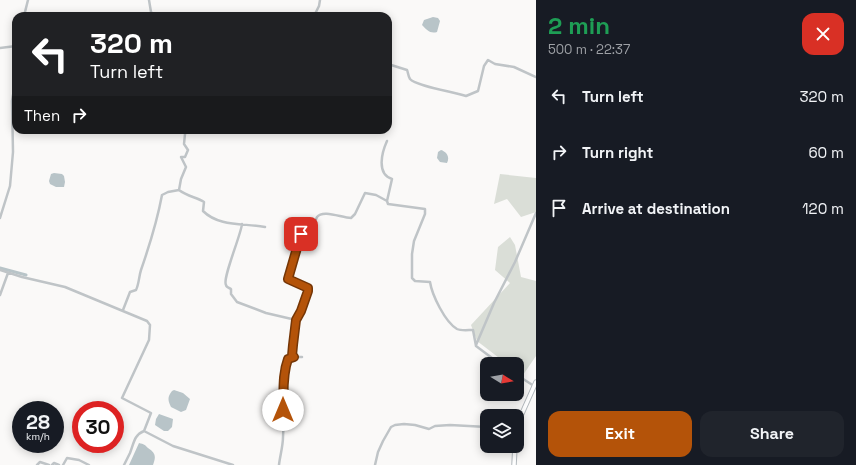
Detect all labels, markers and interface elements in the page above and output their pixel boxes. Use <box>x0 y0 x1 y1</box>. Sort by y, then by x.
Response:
text: 2 min <box>548 10 610 41</box>
button: close <box>802 13 844 55</box>
text: 320 m <box>90 25 173 61</box>
icon: left <box>24 28 76 80</box>
text: 500 m · 22:37 <box>548 41 630 58</box>
text: Turn left <box>90 60 163 83</box>
icon: left <box>548 85 570 107</box>
text: Turn left <box>582 87 644 106</box>
text: 320 m <box>800 87 844 106</box>
icon: right <box>68 104 90 126</box>
text: Then <box>24 106 60 125</box>
icon: right <box>548 141 570 163</box>
text: Turn right <box>582 143 653 162</box>
text: 60 m <box>808 143 844 162</box>
icon: arrive <box>548 197 570 219</box>
text: Arrive at destination <box>582 199 730 218</box>
text: 120 m <box>802 199 844 218</box>
pin <box>284 217 318 251</box>
icon: arrive <box>290 223 312 245</box>
north arrow <box>480 357 524 401</box>
map controls <box>480 357 524 453</box>
position arrow <box>262 389 304 431</box>
speed limit sign: 30 <box>72 401 124 453</box>
text: 28 <box>26 409 50 435</box>
button: layers <box>480 409 524 453</box>
button: Exit <box>548 411 692 457</box>
button: Share <box>700 411 844 457</box>
text: km/h <box>26 430 50 443</box>

